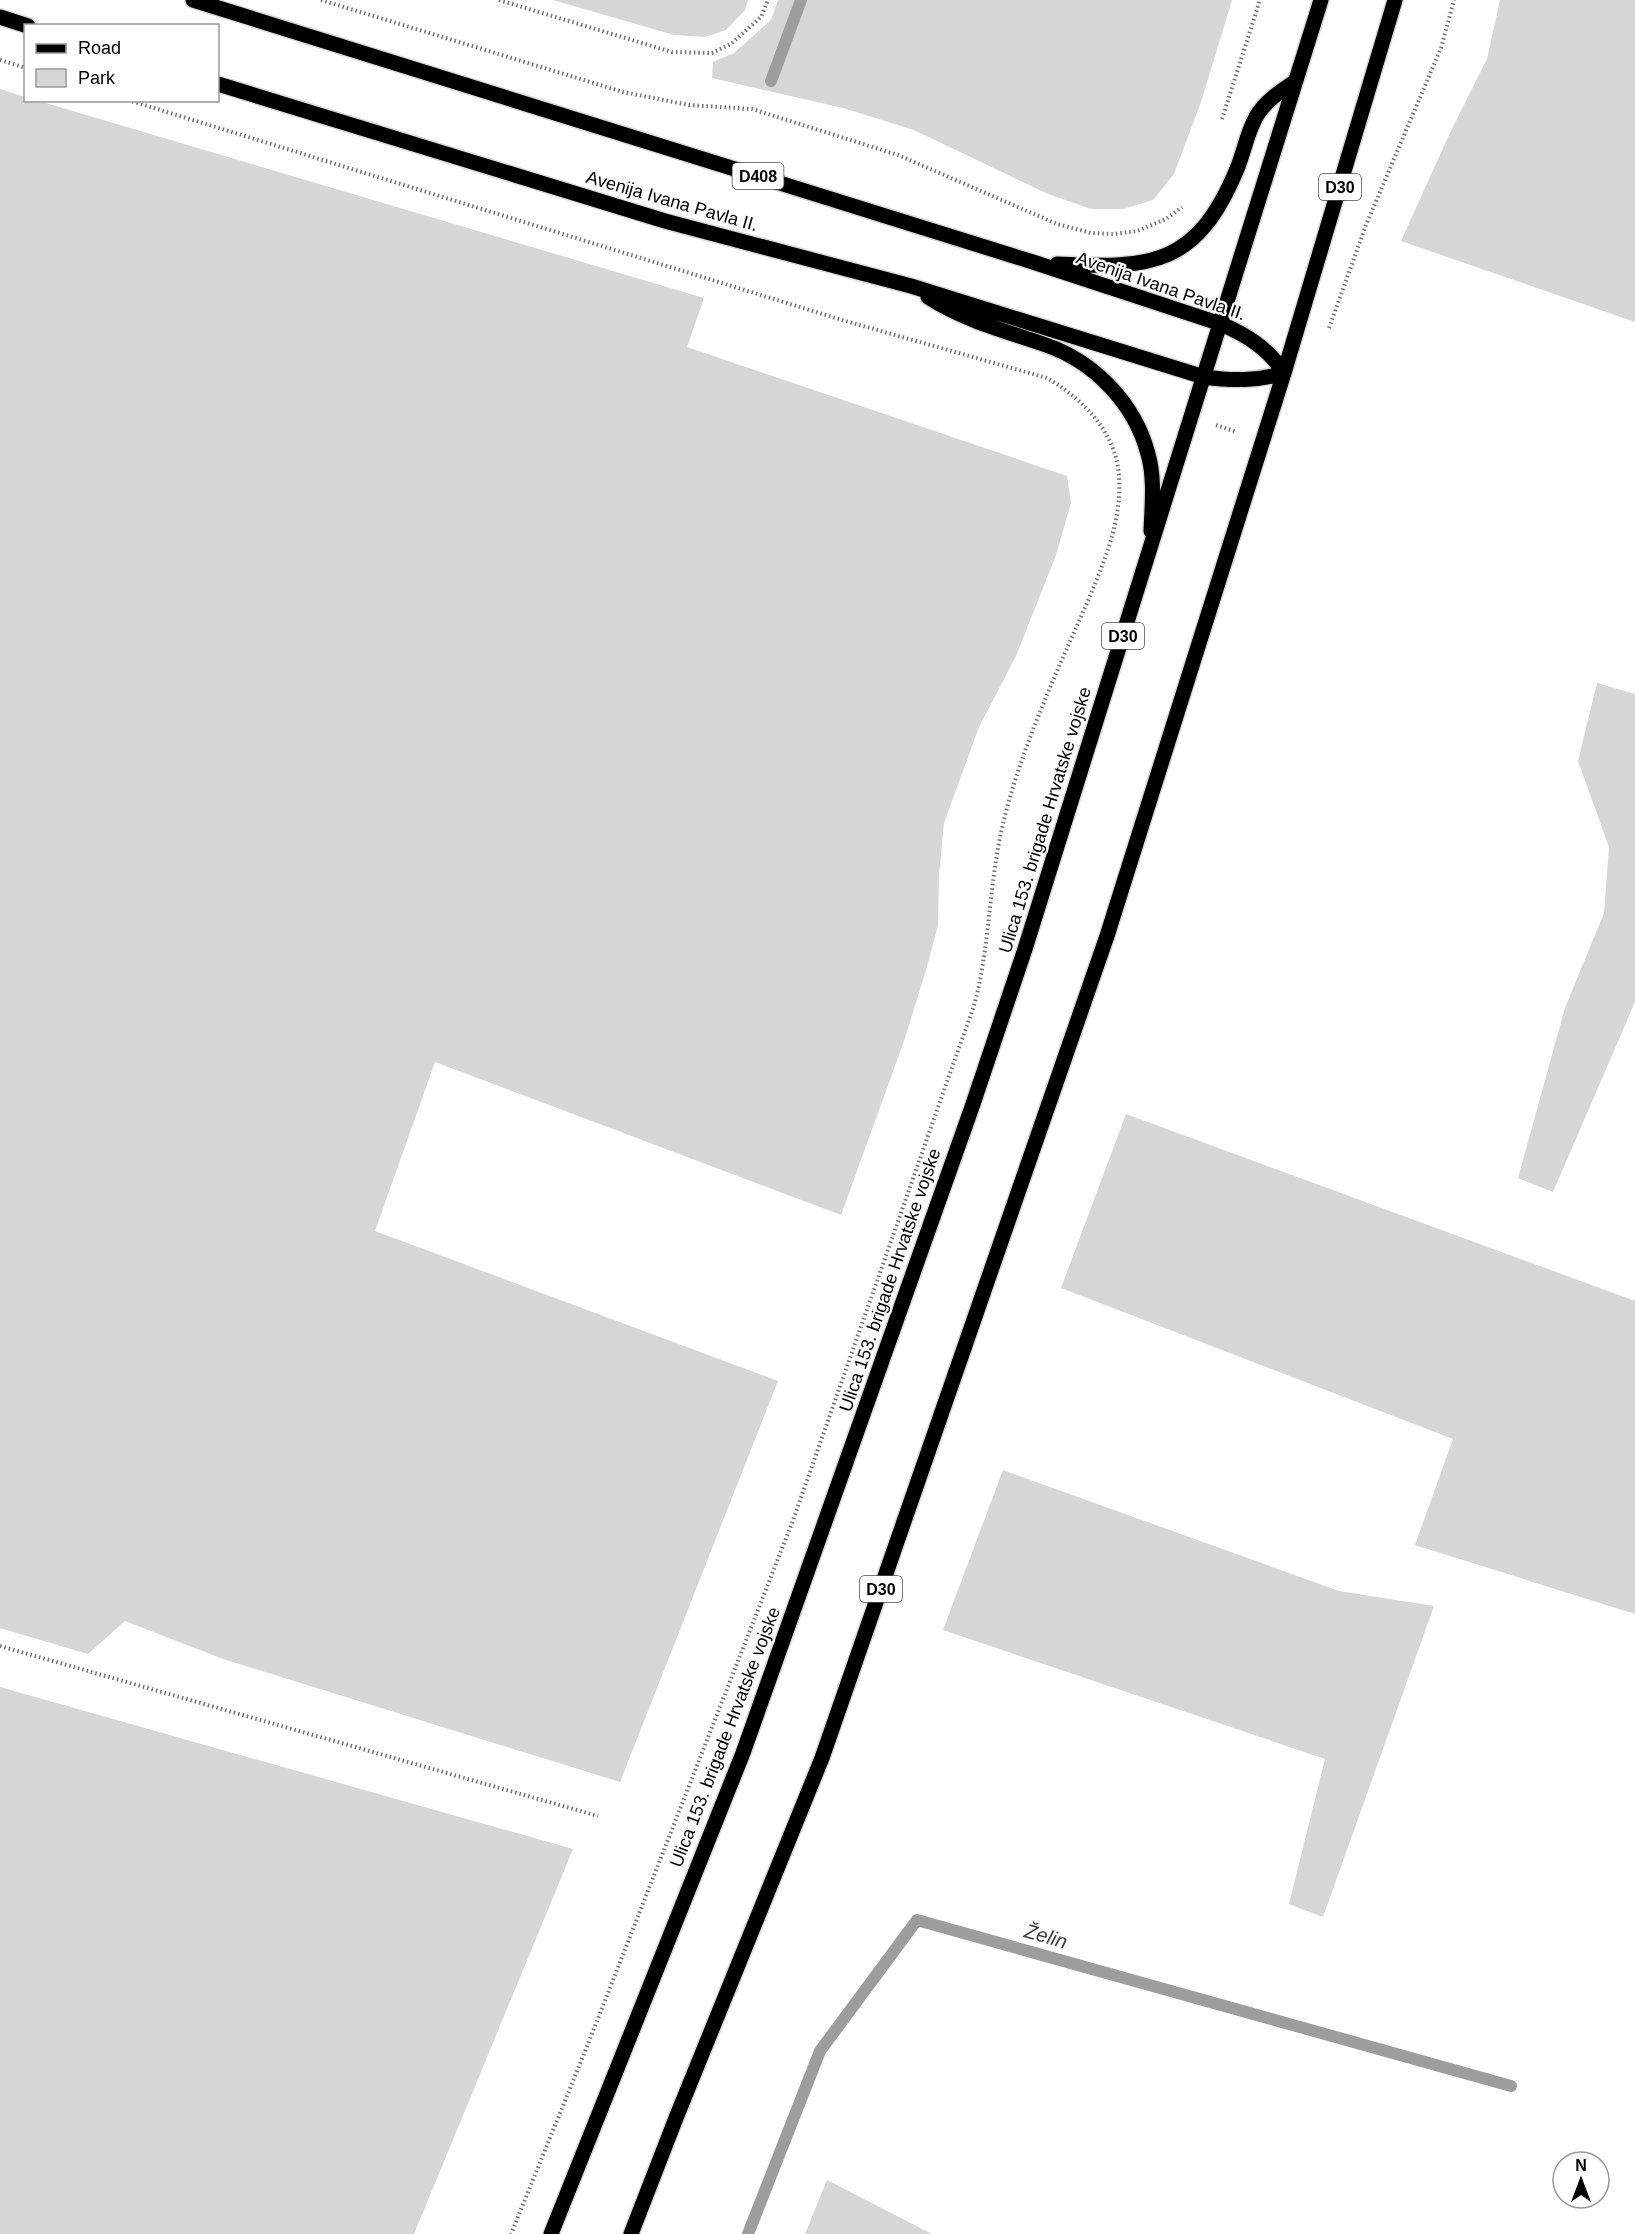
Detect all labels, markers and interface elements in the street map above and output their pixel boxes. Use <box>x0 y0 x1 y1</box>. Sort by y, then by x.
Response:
legend <box>24 24 219 102</box>
text: Road <box>78 38 121 58</box>
text: Park <box>78 68 116 88</box>
road number: D408 <box>732 163 783 189</box>
street label: Avenija Ivana Pavla II. <box>584 167 760 235</box>
road number: D30 <box>1319 174 1361 200</box>
street label: Avenija Ivana Pavla II. <box>1074 248 1248 324</box>
road number: D30 <box>1102 623 1144 649</box>
street label: Ulica 153. brigade Hrvatske vojske <box>995 685 1095 955</box>
street label: Ulica 153. brigade Hrvatske vojske <box>835 1146 945 1414</box>
road number: D30 <box>860 1576 902 1602</box>
street label: Ulica 153. brigade Hrvatske vojske <box>666 1604 784 1870</box>
water label: Želin <box>1021 1919 1070 1953</box>
north arrow <box>1551 2150 1611 2210</box>
text: N <box>1575 2157 1587 2174</box>

